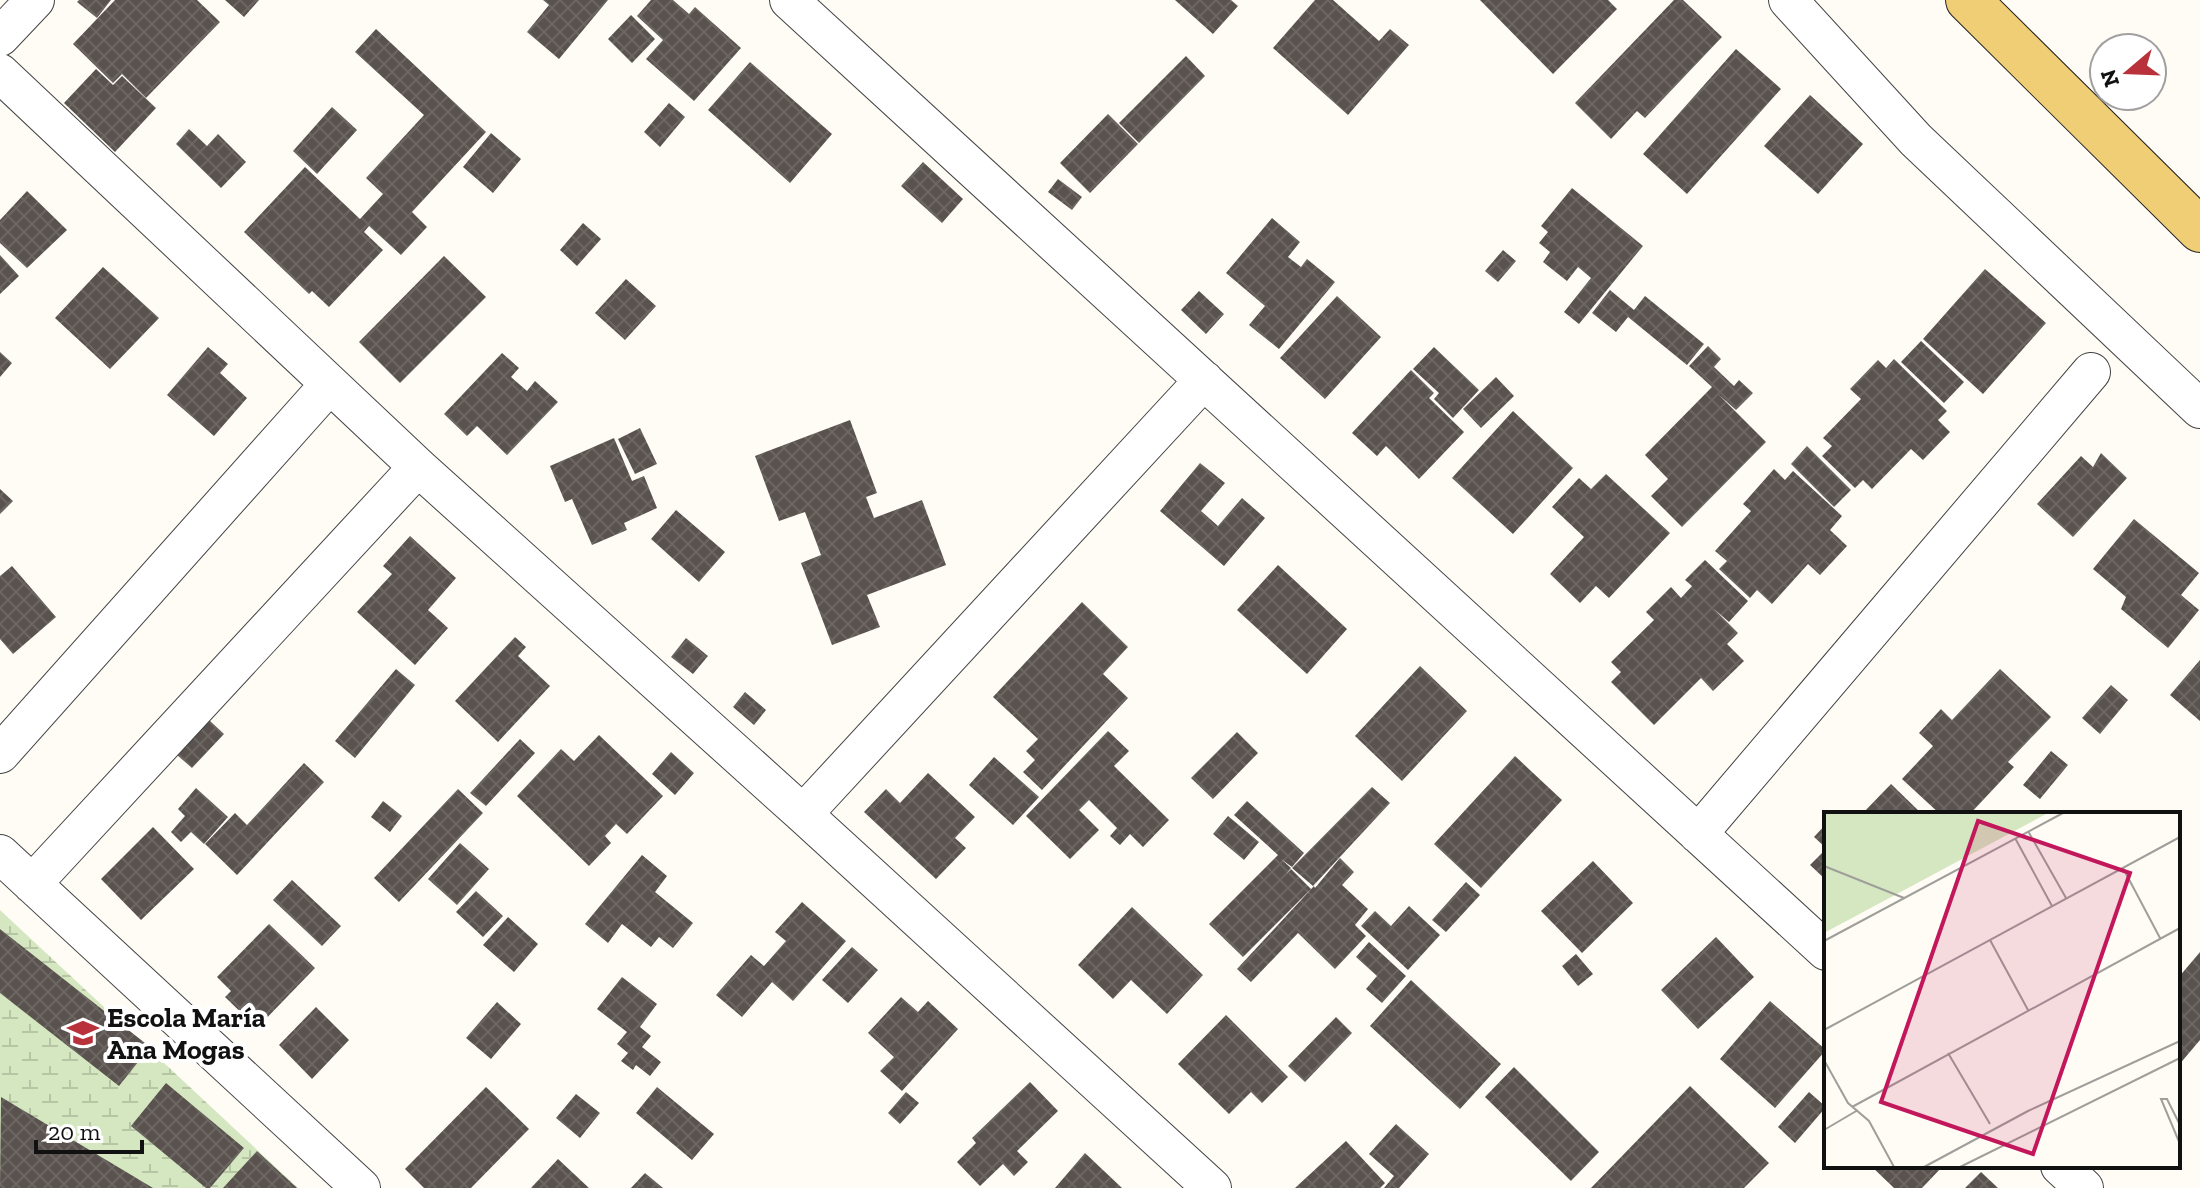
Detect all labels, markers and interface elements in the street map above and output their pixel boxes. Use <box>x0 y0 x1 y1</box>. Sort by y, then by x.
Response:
north arrow <box>2088 32 2168 112</box>
text: N <box>2094 66 2125 91</box>
inset map <box>1824 812 2180 1168</box>
place label: Escola María Ana Mogas <box>107 1001 266 1066</box>
school or university icon: Escola María Ana Mogas <box>66 1016 100 1050</box>
scale bar <box>36 1104 142 1154</box>
text: 20 m <box>48 1117 101 1146</box>

